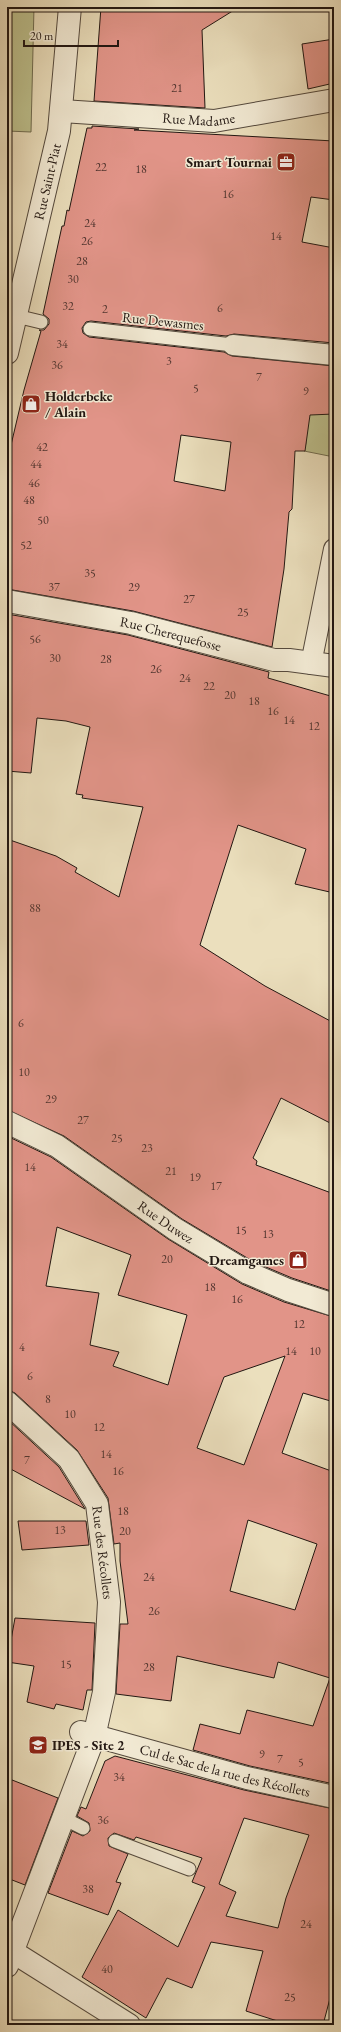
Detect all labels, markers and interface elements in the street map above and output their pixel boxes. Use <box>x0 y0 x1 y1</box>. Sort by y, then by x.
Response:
scale bar <box>24 22 118 48</box>
text: 20 m <box>30 28 54 44</box>
house number: 21 <box>171 80 183 96</box>
street label: Rue Madame <box>162 108 237 130</box>
street label: Rue Saint-Piat <box>29 141 65 222</box>
office icon: Smart Tournai <box>275 151 297 173</box>
place label: Smart Tournai <box>186 153 272 171</box>
house number: 22 <box>95 159 107 175</box>
house number: 18 <box>135 161 147 177</box>
house number: 16 <box>222 186 234 202</box>
house number: 24 <box>84 215 96 231</box>
house number: 14 <box>270 228 282 244</box>
house number: 26 <box>81 233 93 249</box>
house number: 28 <box>76 253 88 269</box>
house number: 30 <box>67 271 79 287</box>
house number: 32 <box>62 298 74 314</box>
house number: 6 <box>217 300 223 316</box>
house number: 2 <box>102 301 108 317</box>
street label: Rue Dewasmes <box>121 308 205 334</box>
house number: 34 <box>56 336 68 352</box>
house number: 3 <box>166 353 172 369</box>
house number: 36 <box>51 357 63 373</box>
house number: 7 <box>256 369 262 385</box>
house number: 5 <box>193 380 199 396</box>
house number: 9 <box>303 383 309 399</box>
place label: Holderbeke / Alain <box>45 387 113 421</box>
shop icon: Holderbeke / Alain <box>20 393 42 415</box>
house number: 42 <box>36 439 48 455</box>
house number: 44 <box>30 456 42 472</box>
house number: 46 <box>28 475 40 491</box>
house number: 48 <box>23 492 35 508</box>
house number: 50 <box>37 512 49 528</box>
house number: 52 <box>20 537 32 553</box>
house number: 35 <box>84 565 96 581</box>
house number: 37 <box>48 579 60 595</box>
house number: 29 <box>128 579 140 595</box>
house number: 27 <box>183 591 195 607</box>
house number: 25 <box>237 604 249 620</box>
street label: Rue Cherequefosse <box>119 612 224 655</box>
house number: 56 <box>29 631 41 647</box>
house number: 30 <box>49 650 61 666</box>
house number: 28 <box>100 651 112 667</box>
house number: 26 <box>150 661 162 677</box>
house number: 24 <box>179 670 191 686</box>
house number: 22 <box>203 678 215 694</box>
house number: 20 <box>224 687 236 703</box>
house number: 18 <box>248 693 260 709</box>
house number: 16 <box>267 703 279 719</box>
house number: 14 <box>283 712 295 728</box>
house number: 12 <box>308 718 320 734</box>
house number: 88 <box>29 900 41 916</box>
house number: 6 <box>18 1015 24 1031</box>
house number: 10 <box>18 1064 30 1080</box>
house number: 29 <box>45 1091 57 1107</box>
house number: 27 <box>77 1112 89 1128</box>
house number: 25 <box>111 1130 123 1146</box>
house number: 23 <box>141 1140 153 1156</box>
house number: 14 <box>24 1159 36 1175</box>
house number: 21 <box>165 1163 177 1179</box>
house number: 19 <box>189 1169 201 1185</box>
house number: 17 <box>210 1178 222 1194</box>
street label: Rue Duwez <box>134 1197 197 1247</box>
house number: 15 <box>235 1222 247 1238</box>
house number: 13 <box>262 1226 274 1242</box>
shop icon: Dreamgames <box>287 1249 309 1271</box>
house number: 20 <box>161 1251 173 1267</box>
place label: Dreamgames <box>209 1251 284 1269</box>
house number: 18 <box>204 1279 216 1295</box>
house number: 16 <box>231 1291 243 1307</box>
house number: 12 <box>293 1316 305 1332</box>
house number: 4 <box>19 1339 25 1355</box>
house number: 14 <box>285 1343 297 1359</box>
house number: 10 <box>309 1343 321 1359</box>
house number: 6 <box>27 1368 33 1384</box>
house number: 8 <box>45 1391 51 1407</box>
house number: 10 <box>64 1406 76 1422</box>
house number: 12 <box>93 1419 105 1435</box>
house number: 14 <box>100 1446 112 1462</box>
house number: 7 <box>24 1452 30 1468</box>
house number: 16 <box>112 1463 124 1479</box>
house number: 18 <box>117 1503 129 1519</box>
street label: Rue des Récollets <box>88 1505 118 1601</box>
house number: 13 <box>54 1522 66 1538</box>
house number: 20 <box>119 1523 131 1539</box>
house number: 24 <box>143 1569 155 1585</box>
house number: 26 <box>148 1603 160 1619</box>
house number: 15 <box>60 1656 72 1672</box>
house number: 28 <box>143 1659 155 1675</box>
school or university icon: IPES - Site 2 <box>27 1734 49 1756</box>
place label: IPES - Site 2 <box>52 1736 125 1754</box>
street label: Cul de Sac de la rue des Récollets <box>138 1740 312 1801</box>
house number: 9 <box>259 1746 265 1762</box>
house number: 7 <box>277 1751 283 1767</box>
house number: 5 <box>298 1754 304 1770</box>
house number: 34 <box>113 1769 125 1785</box>
house number: 36 <box>97 1812 109 1828</box>
house number: 38 <box>82 1881 94 1897</box>
house number: 24 <box>300 1916 312 1932</box>
house number: 40 <box>101 1961 113 1977</box>
house number: 25 <box>284 1989 296 2005</box>

